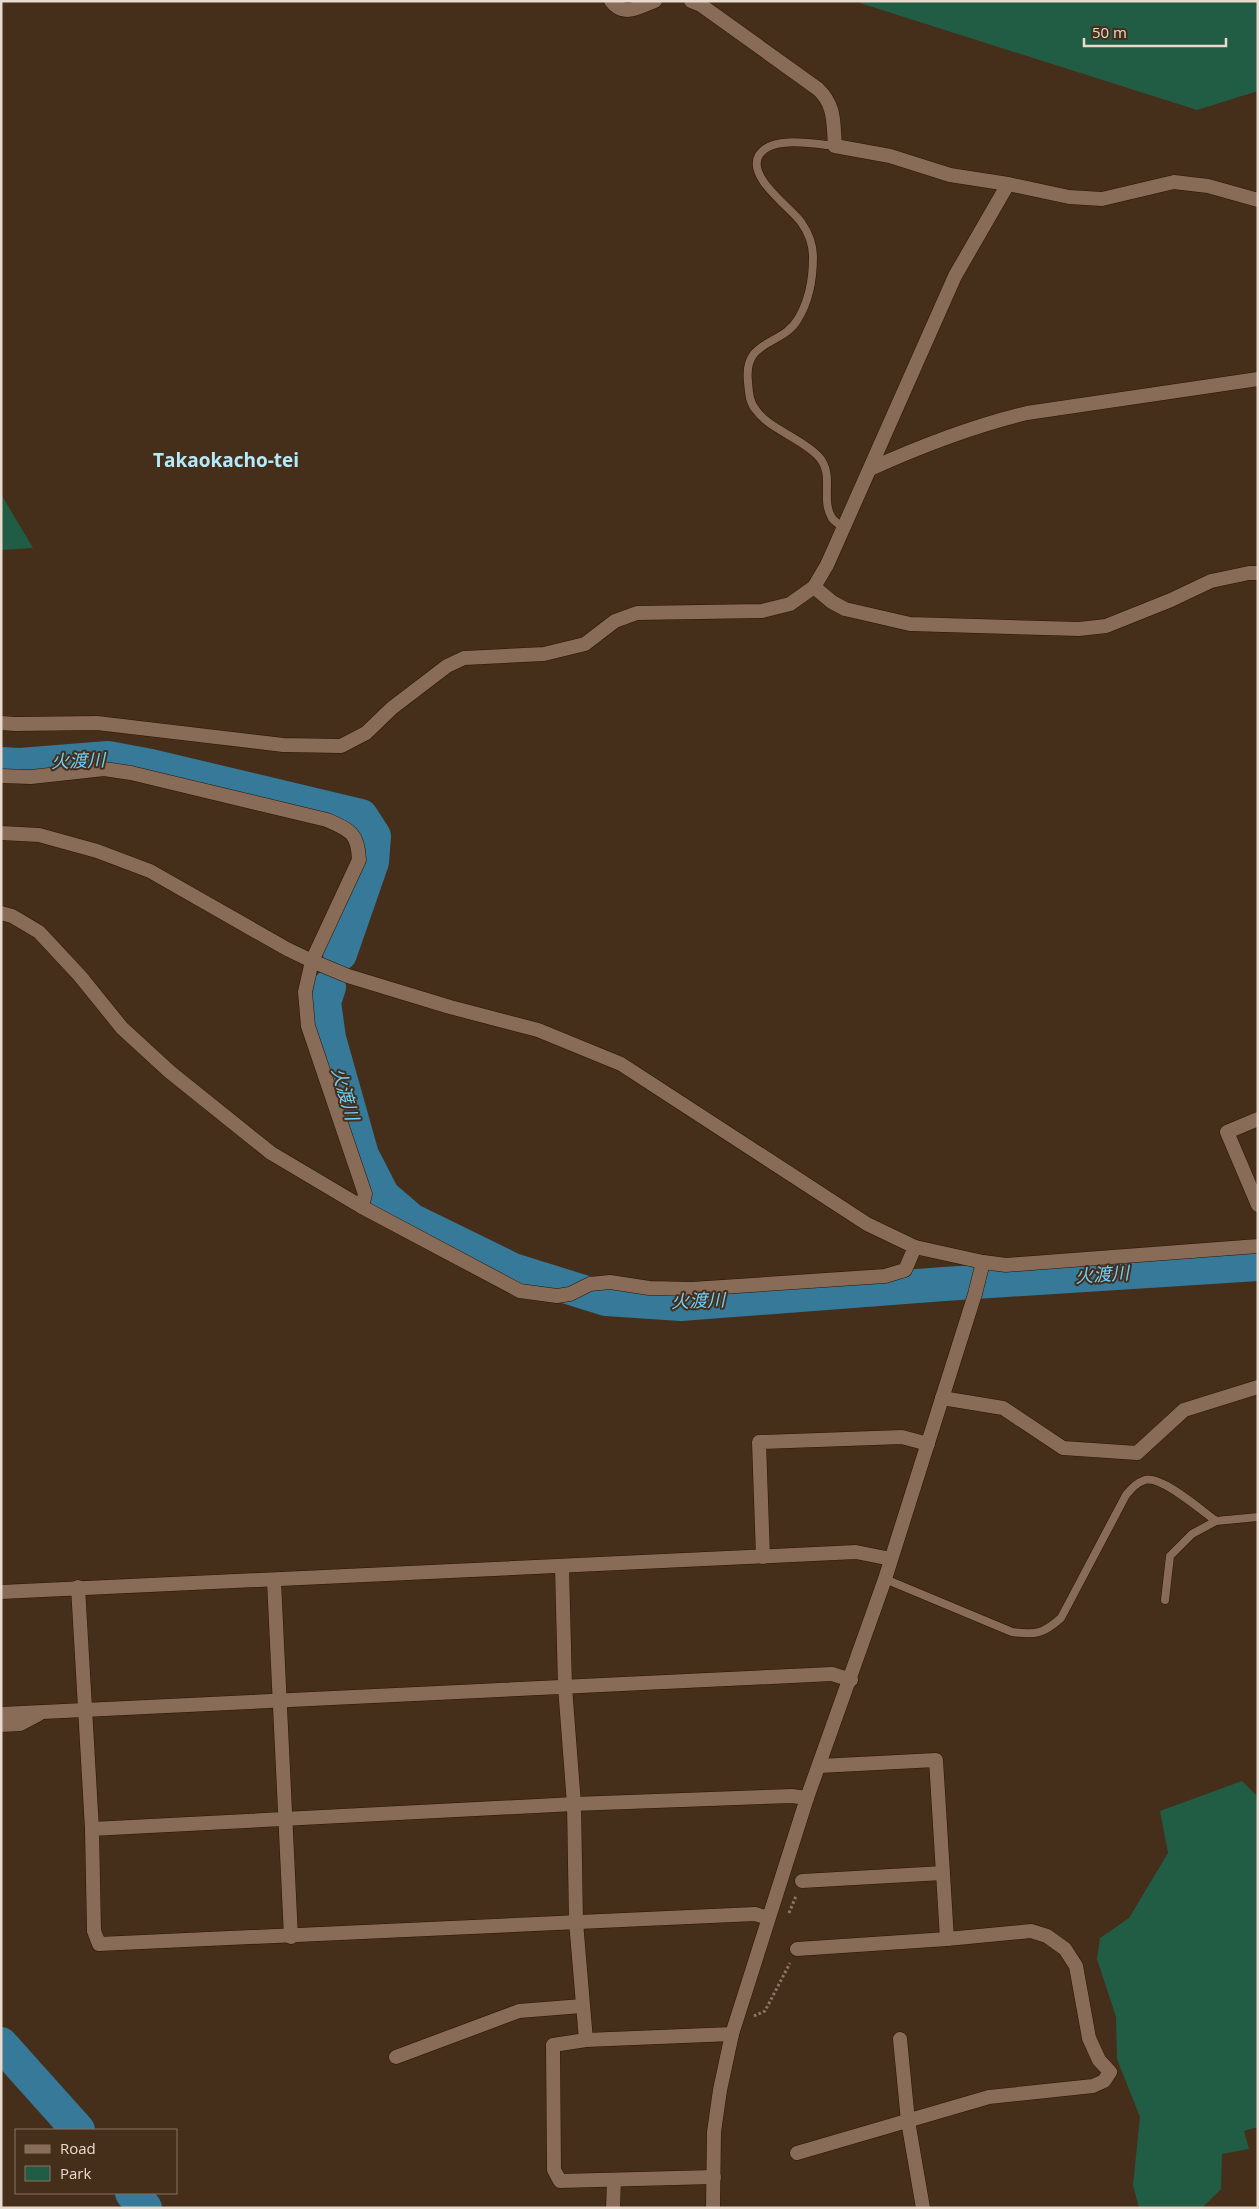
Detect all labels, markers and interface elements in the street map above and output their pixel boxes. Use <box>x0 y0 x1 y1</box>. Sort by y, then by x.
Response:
scale bar <box>1084 15 1226 47</box>
text: 50 m <box>1092 22 1127 42</box>
district label: Takaokacho-tei <box>153 447 299 473</box>
water label: 火渡川 <box>51 747 107 773</box>
water label: 火渡川 <box>327 1064 365 1125</box>
water label: 火渡川 <box>1074 1260 1132 1288</box>
water label: 火渡川 <box>671 1287 727 1313</box>
legend <box>15 2129 178 2194</box>
text: Road <box>60 2138 96 2158</box>
text: Park <box>60 2163 91 2183</box>

